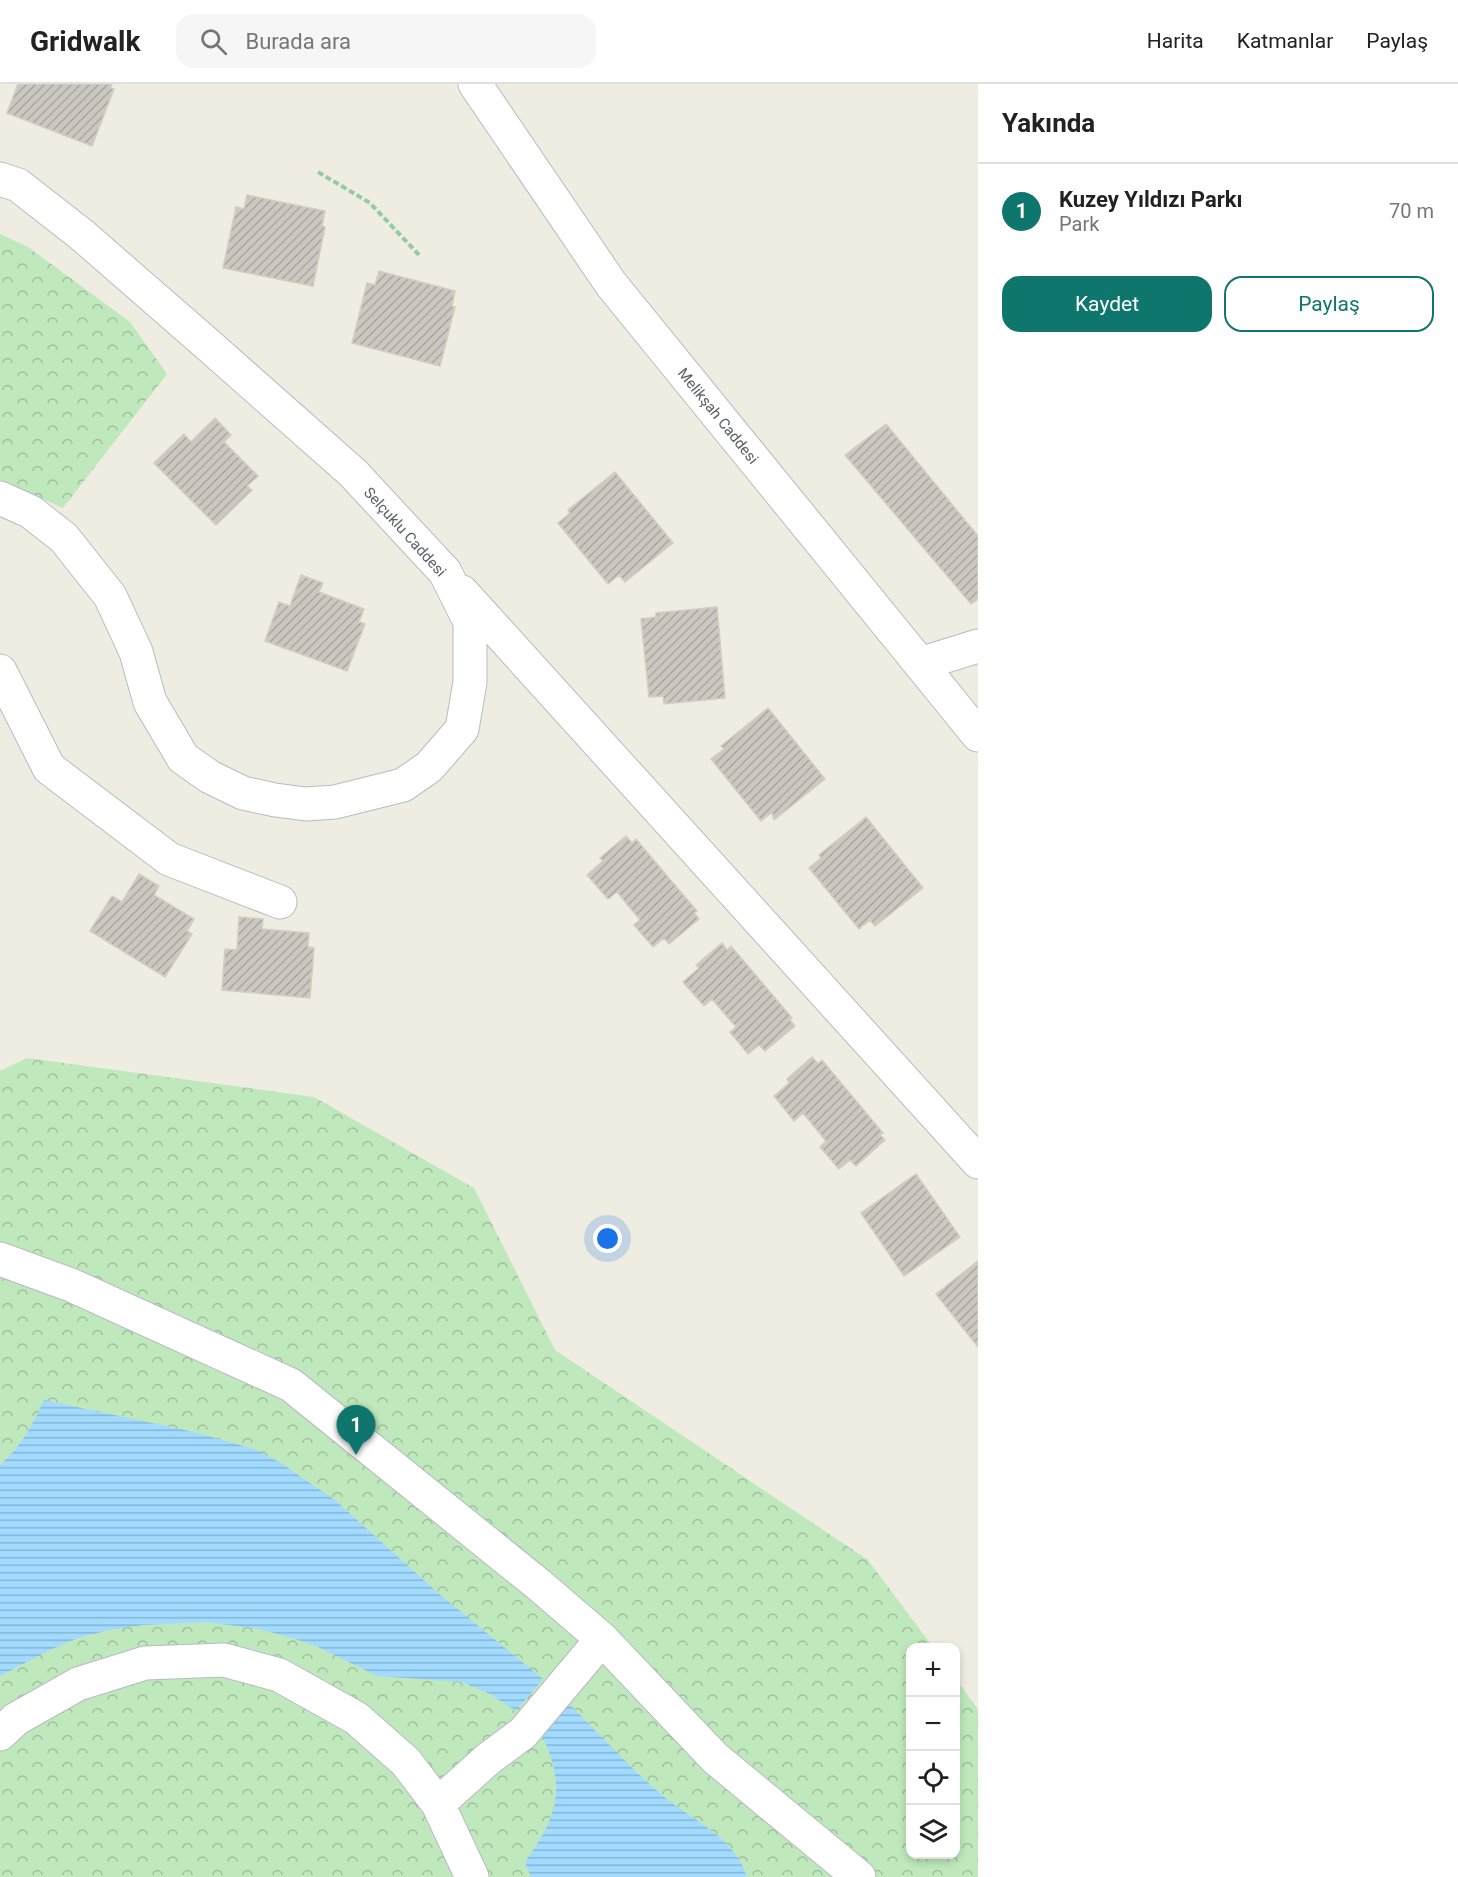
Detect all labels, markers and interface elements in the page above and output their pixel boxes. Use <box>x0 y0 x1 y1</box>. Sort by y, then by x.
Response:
search box <box>176 14 596 68</box>
text: Gridwalk <box>30 25 140 58</box>
icon: search <box>197 25 230 58</box>
text: Burada ara <box>245 29 351 54</box>
text: Harita <box>1147 29 1204 53</box>
text: Katmanlar <box>1237 29 1333 53</box>
text: Paylaş <box>1366 29 1428 53</box>
text: Yakında <box>1002 108 1095 138</box>
text: Kuzey Yıldızı Parkı <box>1059 187 1243 212</box>
text: 1 <box>1016 199 1027 223</box>
text: 70 m <box>1389 199 1434 223</box>
text: Park <box>1059 212 1099 236</box>
button: Kaydet <box>1002 276 1212 332</box>
button: Paylaş <box>1224 276 1434 332</box>
street label: Melikşah Caddesi <box>674 364 762 468</box>
street label: Selçuklu Caddesi <box>360 484 450 580</box>
your location <box>593 1224 622 1253</box>
pin: 1 <box>336 1406 376 1455</box>
map controls <box>906 1643 960 1859</box>
button: + <box>906 1643 960 1697</box>
button: − <box>906 1697 960 1751</box>
button: locate <box>906 1751 960 1805</box>
button: layers <box>906 1805 960 1859</box>

